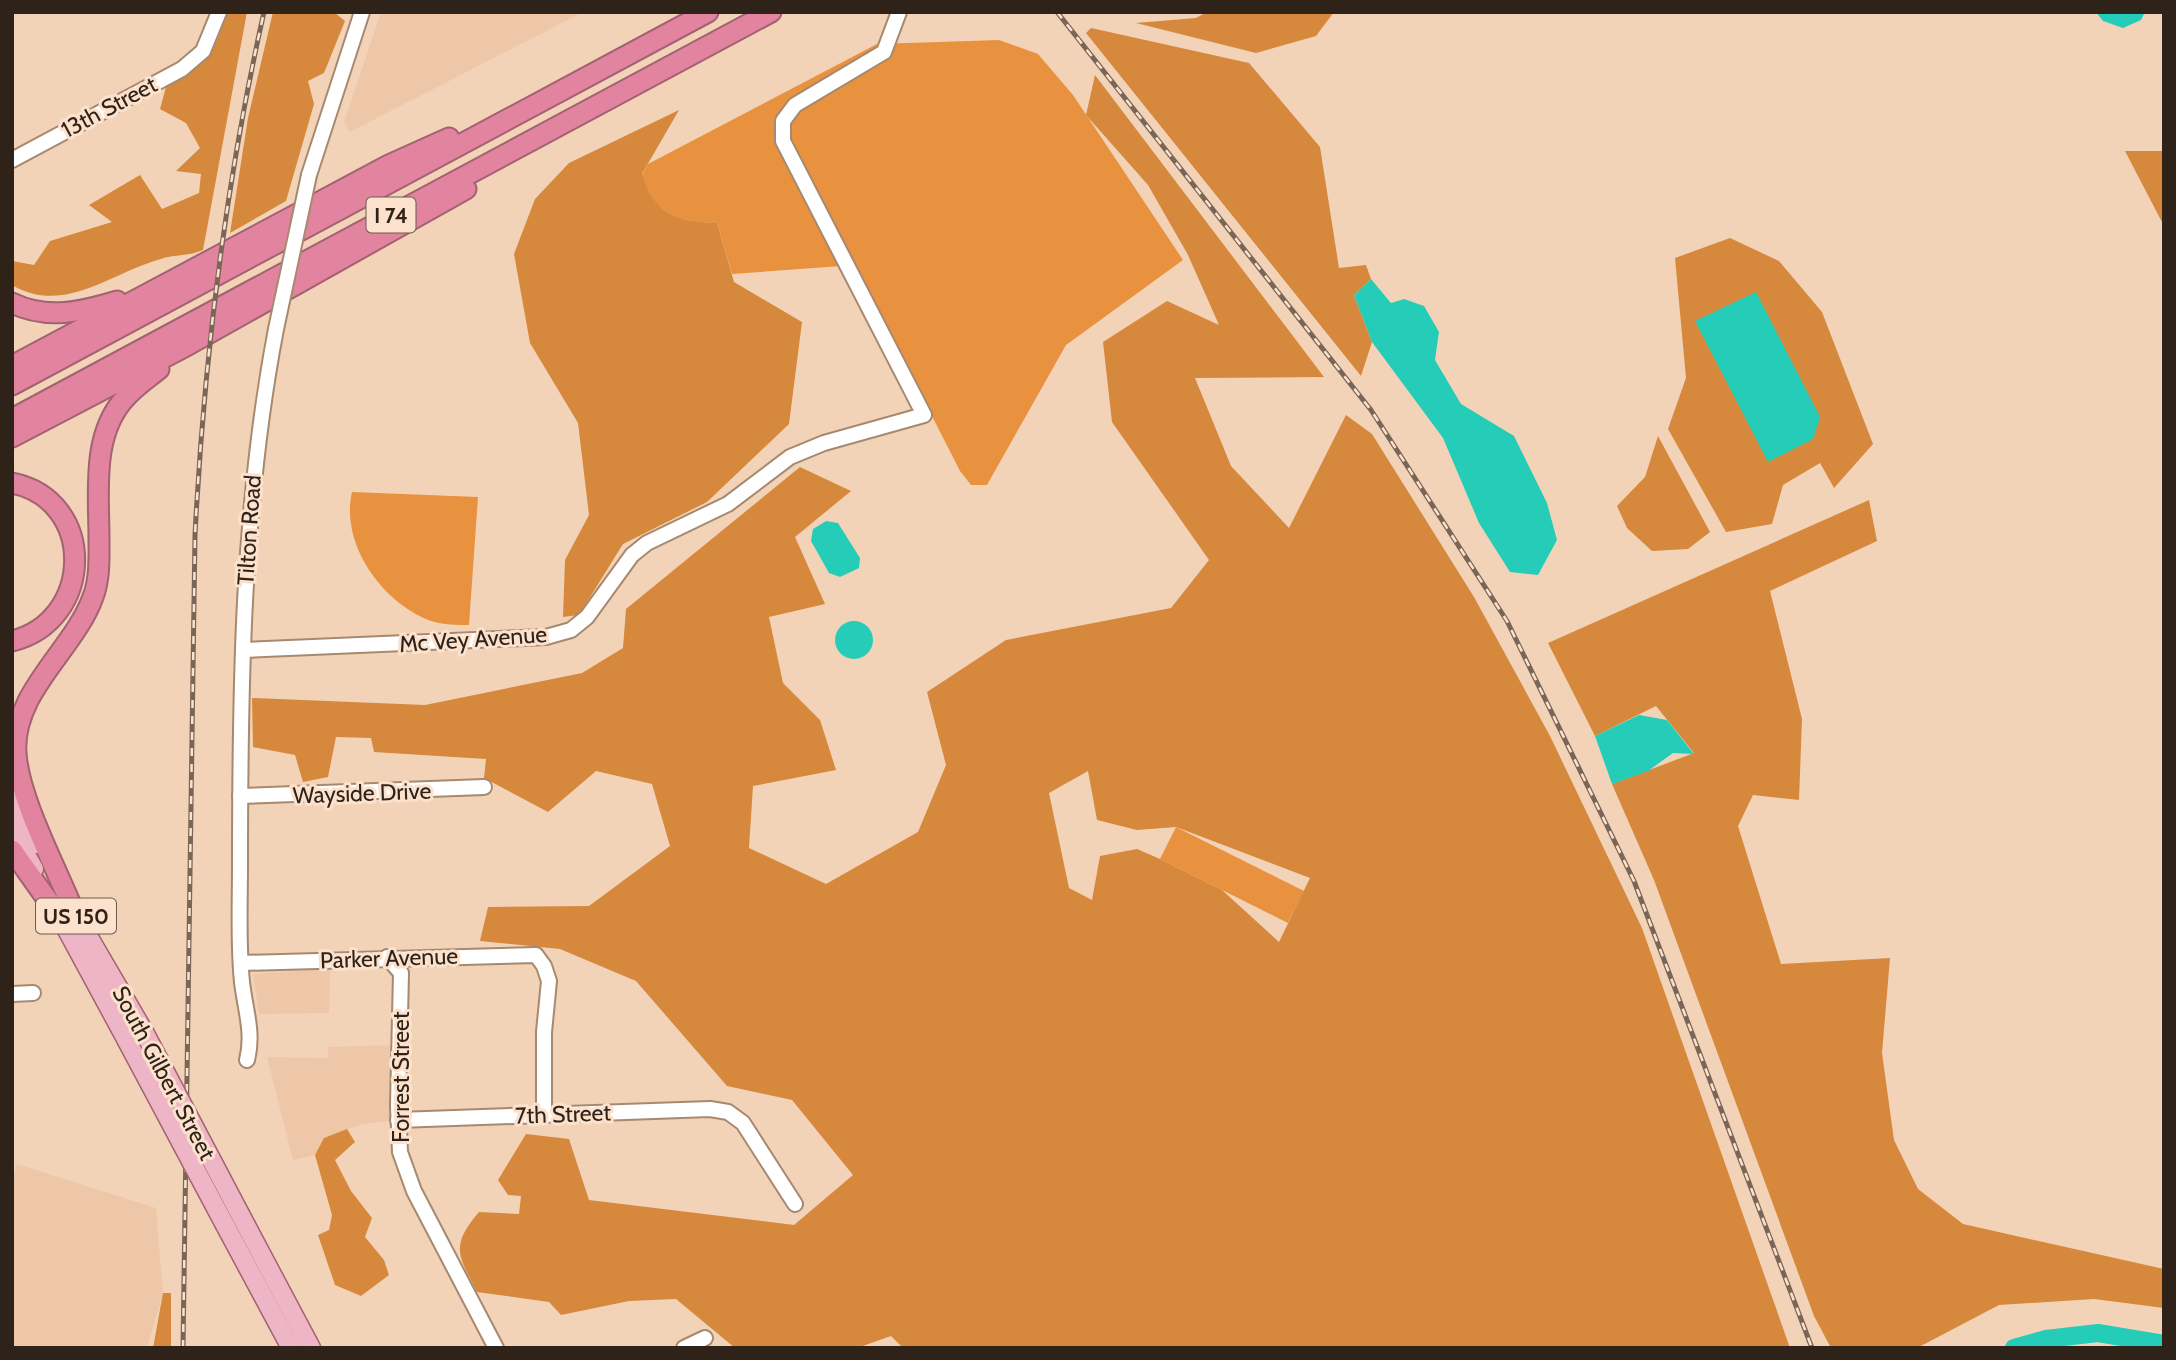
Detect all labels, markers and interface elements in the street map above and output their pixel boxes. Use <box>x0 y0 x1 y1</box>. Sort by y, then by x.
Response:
street label: 13th Street <box>56 70 162 144</box>
road number: I 74 <box>366 198 416 232</box>
street label: Tilton Road <box>231 474 267 586</box>
street label: Mc Vey Avenue <box>398 620 548 658</box>
street label: Wayside Drive <box>292 777 432 809</box>
road number: US 150 <box>36 898 116 934</box>
street label: Parker Avenue <box>320 942 459 974</box>
street label: South Gilbert Street <box>106 981 222 1165</box>
street label: Forrest Street <box>387 1011 415 1143</box>
street label: 7th Street <box>515 1098 612 1130</box>

